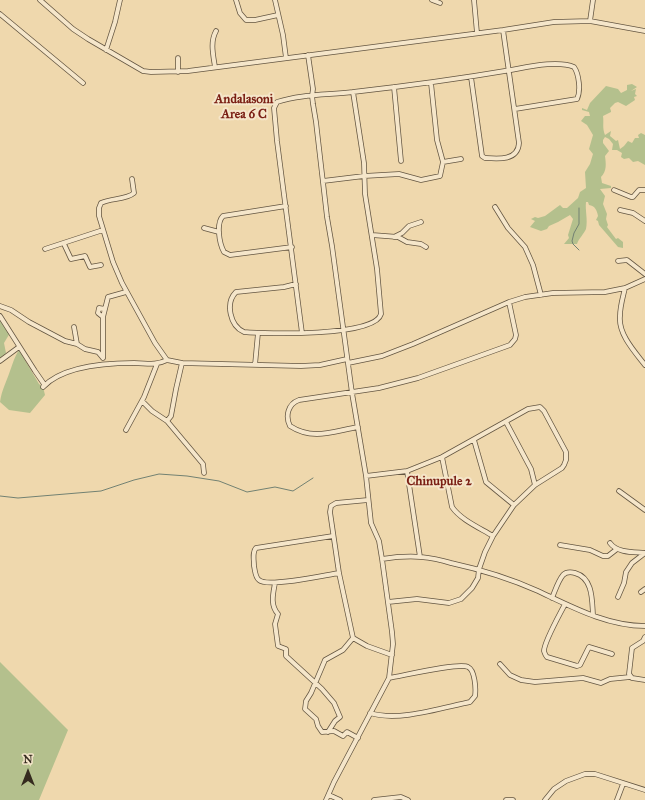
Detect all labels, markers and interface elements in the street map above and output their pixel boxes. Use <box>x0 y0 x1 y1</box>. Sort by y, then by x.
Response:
district label: Andalasoni Area 6 C <box>215 92 273 123</box>
district label: Chinupule 2 <box>406 474 472 490</box>
north arrow <box>8 752 48 792</box>
text: N <box>23 753 33 766</box>

